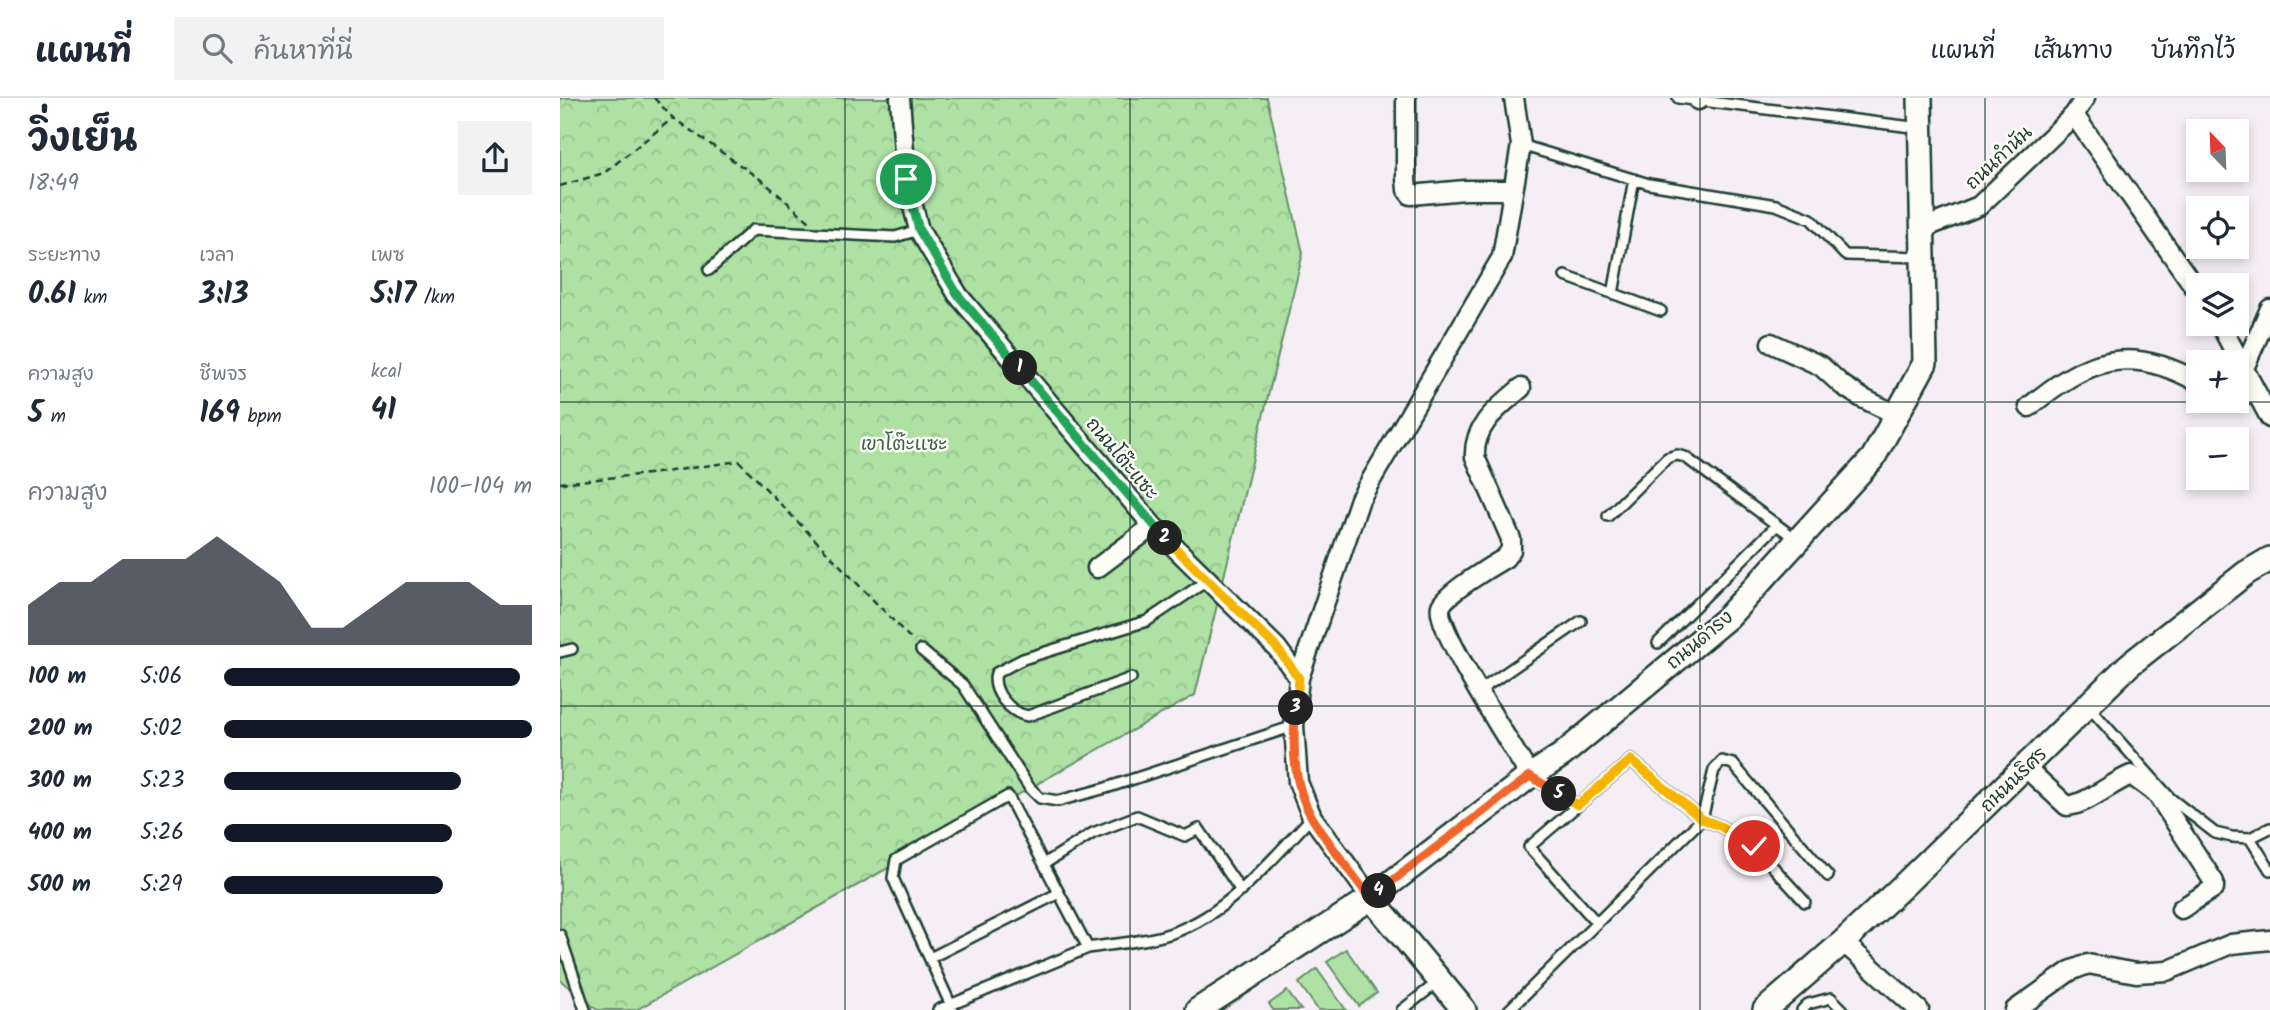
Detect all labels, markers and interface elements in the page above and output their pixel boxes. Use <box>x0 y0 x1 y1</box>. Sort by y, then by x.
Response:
search box <box>174 17 664 80</box>
text: แผนที่ <box>35 27 132 80</box>
icon: search <box>198 29 236 67</box>
text: ค้นหาที่นี่ <box>254 31 353 73</box>
text: แผนที่ <box>1930 32 1995 71</box>
text: เส้นทาง <box>2033 32 2113 71</box>
text: บันทึกไว้ <box>2151 32 2235 71</box>
text: วิ่งเย็น <box>28 110 137 170</box>
street label: ถนนกำนัน <box>1959 119 2040 198</box>
north arrow <box>2186 119 2249 182</box>
map controls <box>2186 119 2249 490</box>
button: share <box>458 121 532 195</box>
pin <box>876 149 936 209</box>
icon: arrive <box>887 160 925 198</box>
text: 18:49 <box>28 166 79 202</box>
button: locate <box>2186 196 2249 259</box>
text: ระยะทาง <box>28 241 101 271</box>
text: เวลา <box>199 241 234 271</box>
text: เพซ <box>371 241 405 271</box>
text: 0.61 <box>28 271 76 319</box>
text: 3:13 <box>199 271 249 319</box>
text: 5:17 <box>371 271 416 319</box>
button: layers <box>2186 273 2249 336</box>
text: km <box>76 283 107 313</box>
text: /km <box>416 283 455 313</box>
pin: 1 <box>1002 350 1037 386</box>
button: + <box>2186 350 2249 413</box>
text: 1 <box>1017 352 1022 382</box>
text: kcal <box>371 357 402 387</box>
text: ความสูง <box>28 360 94 390</box>
text: ชีพจร <box>199 360 247 390</box>
text: 41 <box>371 387 396 435</box>
text: 5 <box>28 390 43 438</box>
text: 169 <box>199 390 240 438</box>
text: m <box>43 402 66 432</box>
text: bpm <box>240 402 282 432</box>
street label: ถนนโต๊ะแซะ <box>1078 411 1165 507</box>
button: − <box>2186 427 2249 490</box>
park label: เขาโต๊ะแซะ <box>861 430 947 460</box>
text: 100–104 m <box>429 469 532 505</box>
text: ความสูง <box>28 476 107 512</box>
pin: 2 <box>1148 520 1182 556</box>
text: 2 <box>1159 522 1170 552</box>
street label: ถนนดำรง <box>1660 603 1740 678</box>
text: 100 m <box>28 659 86 695</box>
text: 5:06 <box>140 659 182 695</box>
pin: 3 <box>1278 690 1314 726</box>
text: 3 <box>1290 692 1301 722</box>
text: 200 m <box>28 711 93 747</box>
text: 5:02 <box>140 711 183 747</box>
street label: ถนนนริศร <box>1974 741 2055 820</box>
text: 300 m <box>28 763 92 799</box>
text: 5:23 <box>140 763 185 799</box>
pin: 5 <box>1542 776 1576 812</box>
text: 5 <box>1554 778 1563 808</box>
text: 400 m <box>28 815 92 851</box>
text: 5:26 <box>140 815 184 851</box>
pin <box>1724 816 1784 876</box>
icon: check <box>1735 827 1773 865</box>
text: 500 m <box>28 867 91 903</box>
text: 5:29 <box>140 867 183 903</box>
pin: 4 <box>1362 874 1396 908</box>
text: 4 <box>1373 875 1384 905</box>

